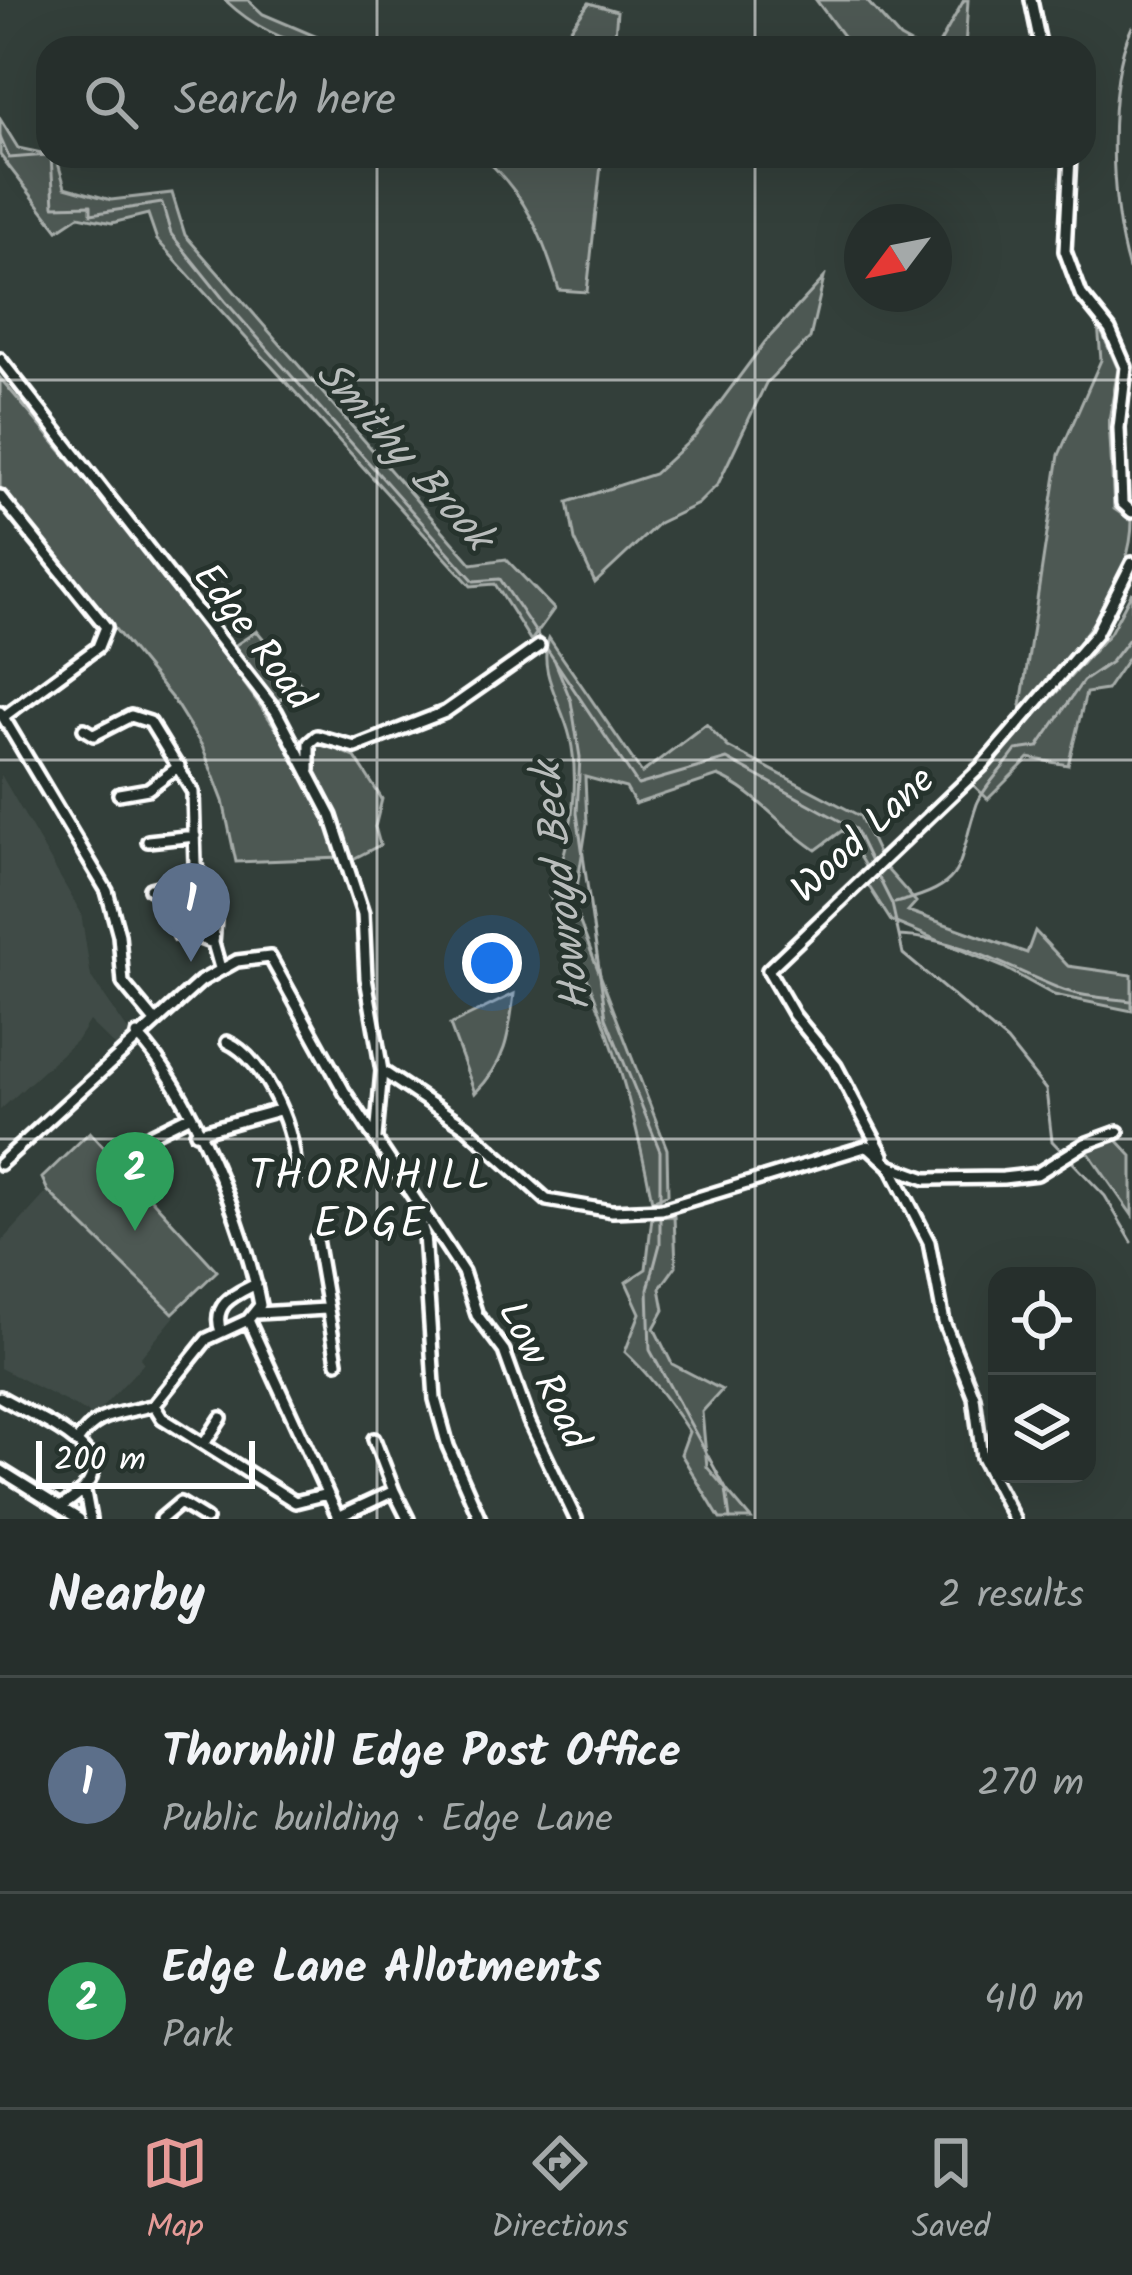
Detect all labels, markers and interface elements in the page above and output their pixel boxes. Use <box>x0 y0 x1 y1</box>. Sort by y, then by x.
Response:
search box <box>36 36 1096 168</box>
text: Search here <box>174 66 396 138</box>
icon: search <box>78 69 144 135</box>
north arrow <box>844 204 952 312</box>
water label: Smithy Brook <box>298 345 512 571</box>
street label: Edge Road <box>175 551 329 727</box>
street label: Wood Lane <box>777 752 951 920</box>
water label: Howroyd Beck <box>514 754 611 1015</box>
pin: 1 <box>152 863 230 962</box>
your location <box>462 933 522 993</box>
pin: 2 <box>96 1132 174 1231</box>
district label: THORNHILL EDGE <box>249 1144 493 1259</box>
map controls <box>988 1267 1096 1483</box>
button: locate <box>988 1267 1096 1375</box>
street label: Low Road <box>479 1291 605 1462</box>
button: layers <box>988 1375 1096 1483</box>
scale bar <box>36 1435 255 1488</box>
text: 200 m <box>54 1435 146 1488</box>
text: Nearby <box>48 1557 205 1638</box>
text: 2 results <box>939 1566 1084 1628</box>
text: Thornhill Edge Post Office <box>162 1718 680 1790</box>
text: 1 <box>81 1754 93 1816</box>
text: 270 m <box>977 1754 1084 1816</box>
text: Public building · Edge Lane <box>162 1790 613 1852</box>
text: Edge Lane Allotments <box>162 1934 602 2006</box>
text: 2 <box>76 1970 98 2032</box>
text: 410 m <box>984 1970 1084 2032</box>
text: Park <box>162 2006 233 2068</box>
tab: Map <box>142 2130 208 2255</box>
tab: Directions <box>491 2130 628 2255</box>
tab: Saved <box>912 2130 990 2255</box>

